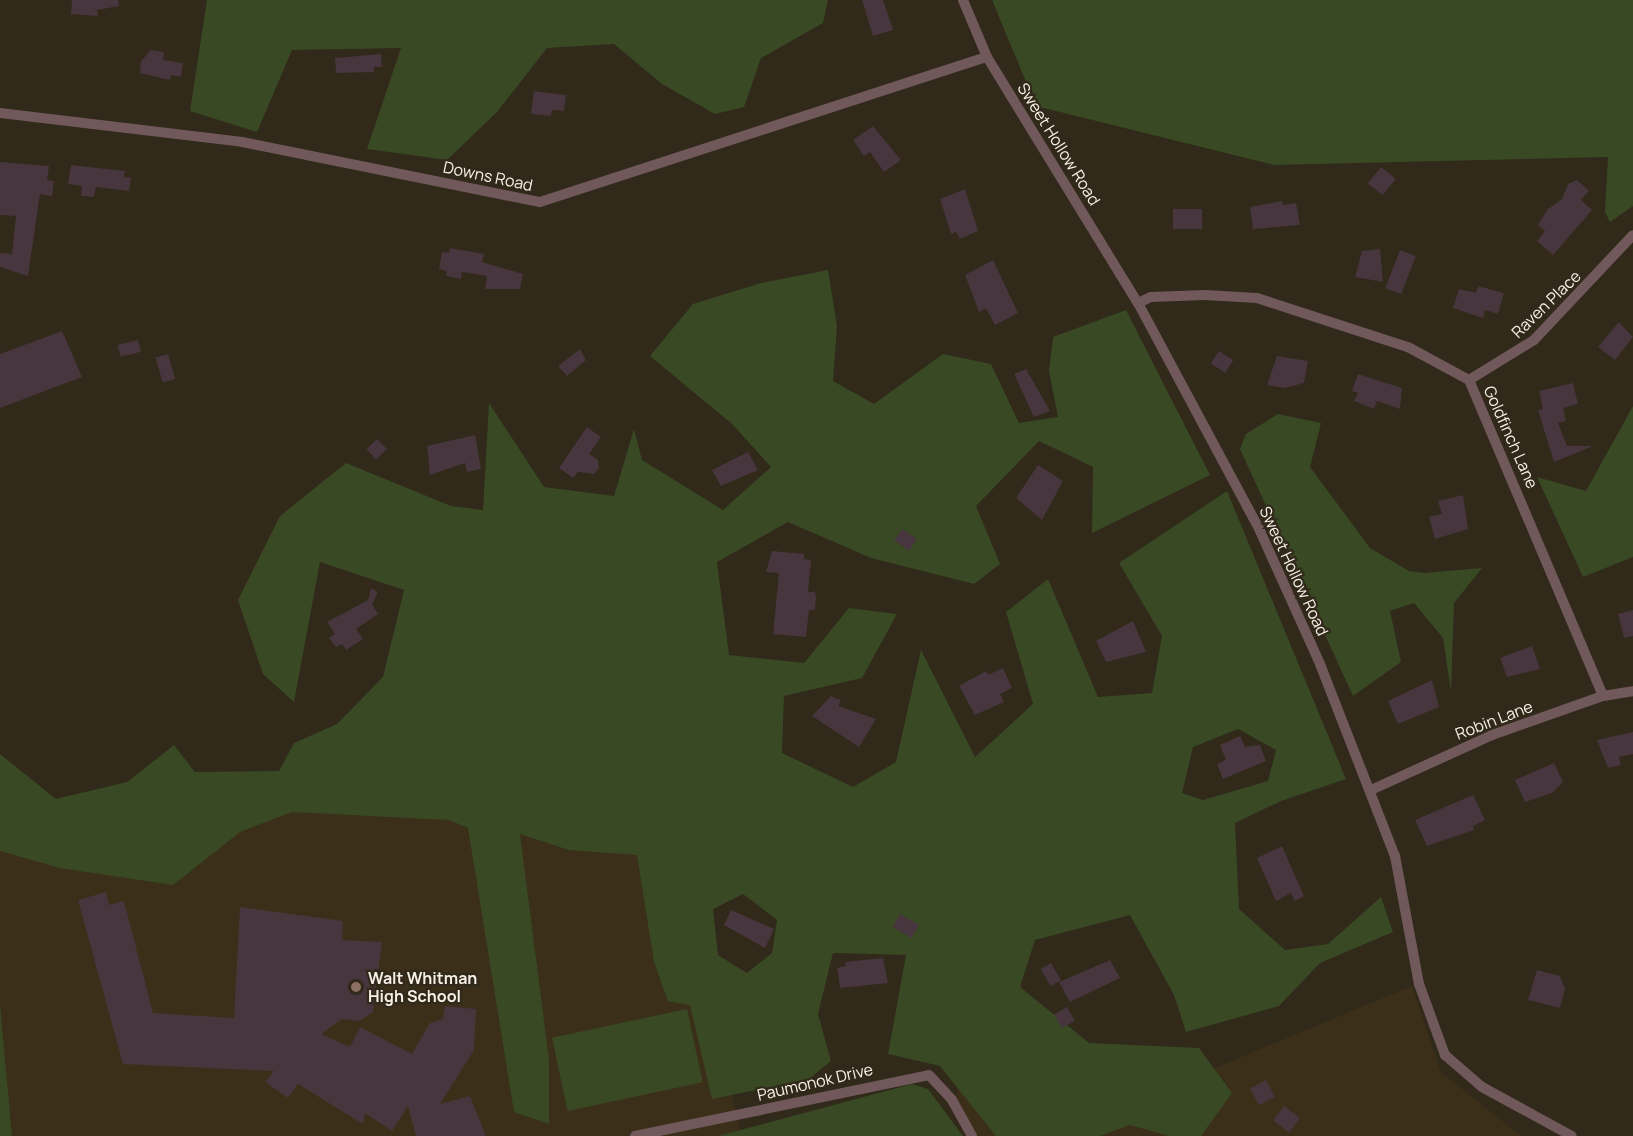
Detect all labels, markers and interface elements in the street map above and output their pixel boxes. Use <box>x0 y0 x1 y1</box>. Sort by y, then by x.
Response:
street label: Sweet Hollow Road <box>1014 79 1104 209</box>
street label: Downs Road <box>441 157 535 195</box>
street label: Raven Place <box>1507 266 1585 342</box>
street label: Goldfinch Lane <box>1480 383 1542 491</box>
street label: Sweet Hollow Road <box>1256 503 1332 639</box>
street label: Robin Lane <box>1453 696 1535 744</box>
place label: Walt Whitman High School <box>368 968 477 1006</box>
marker: Walt Whitman High School <box>349 980 363 994</box>
street label: Paumonok Drive <box>755 1059 875 1105</box>

